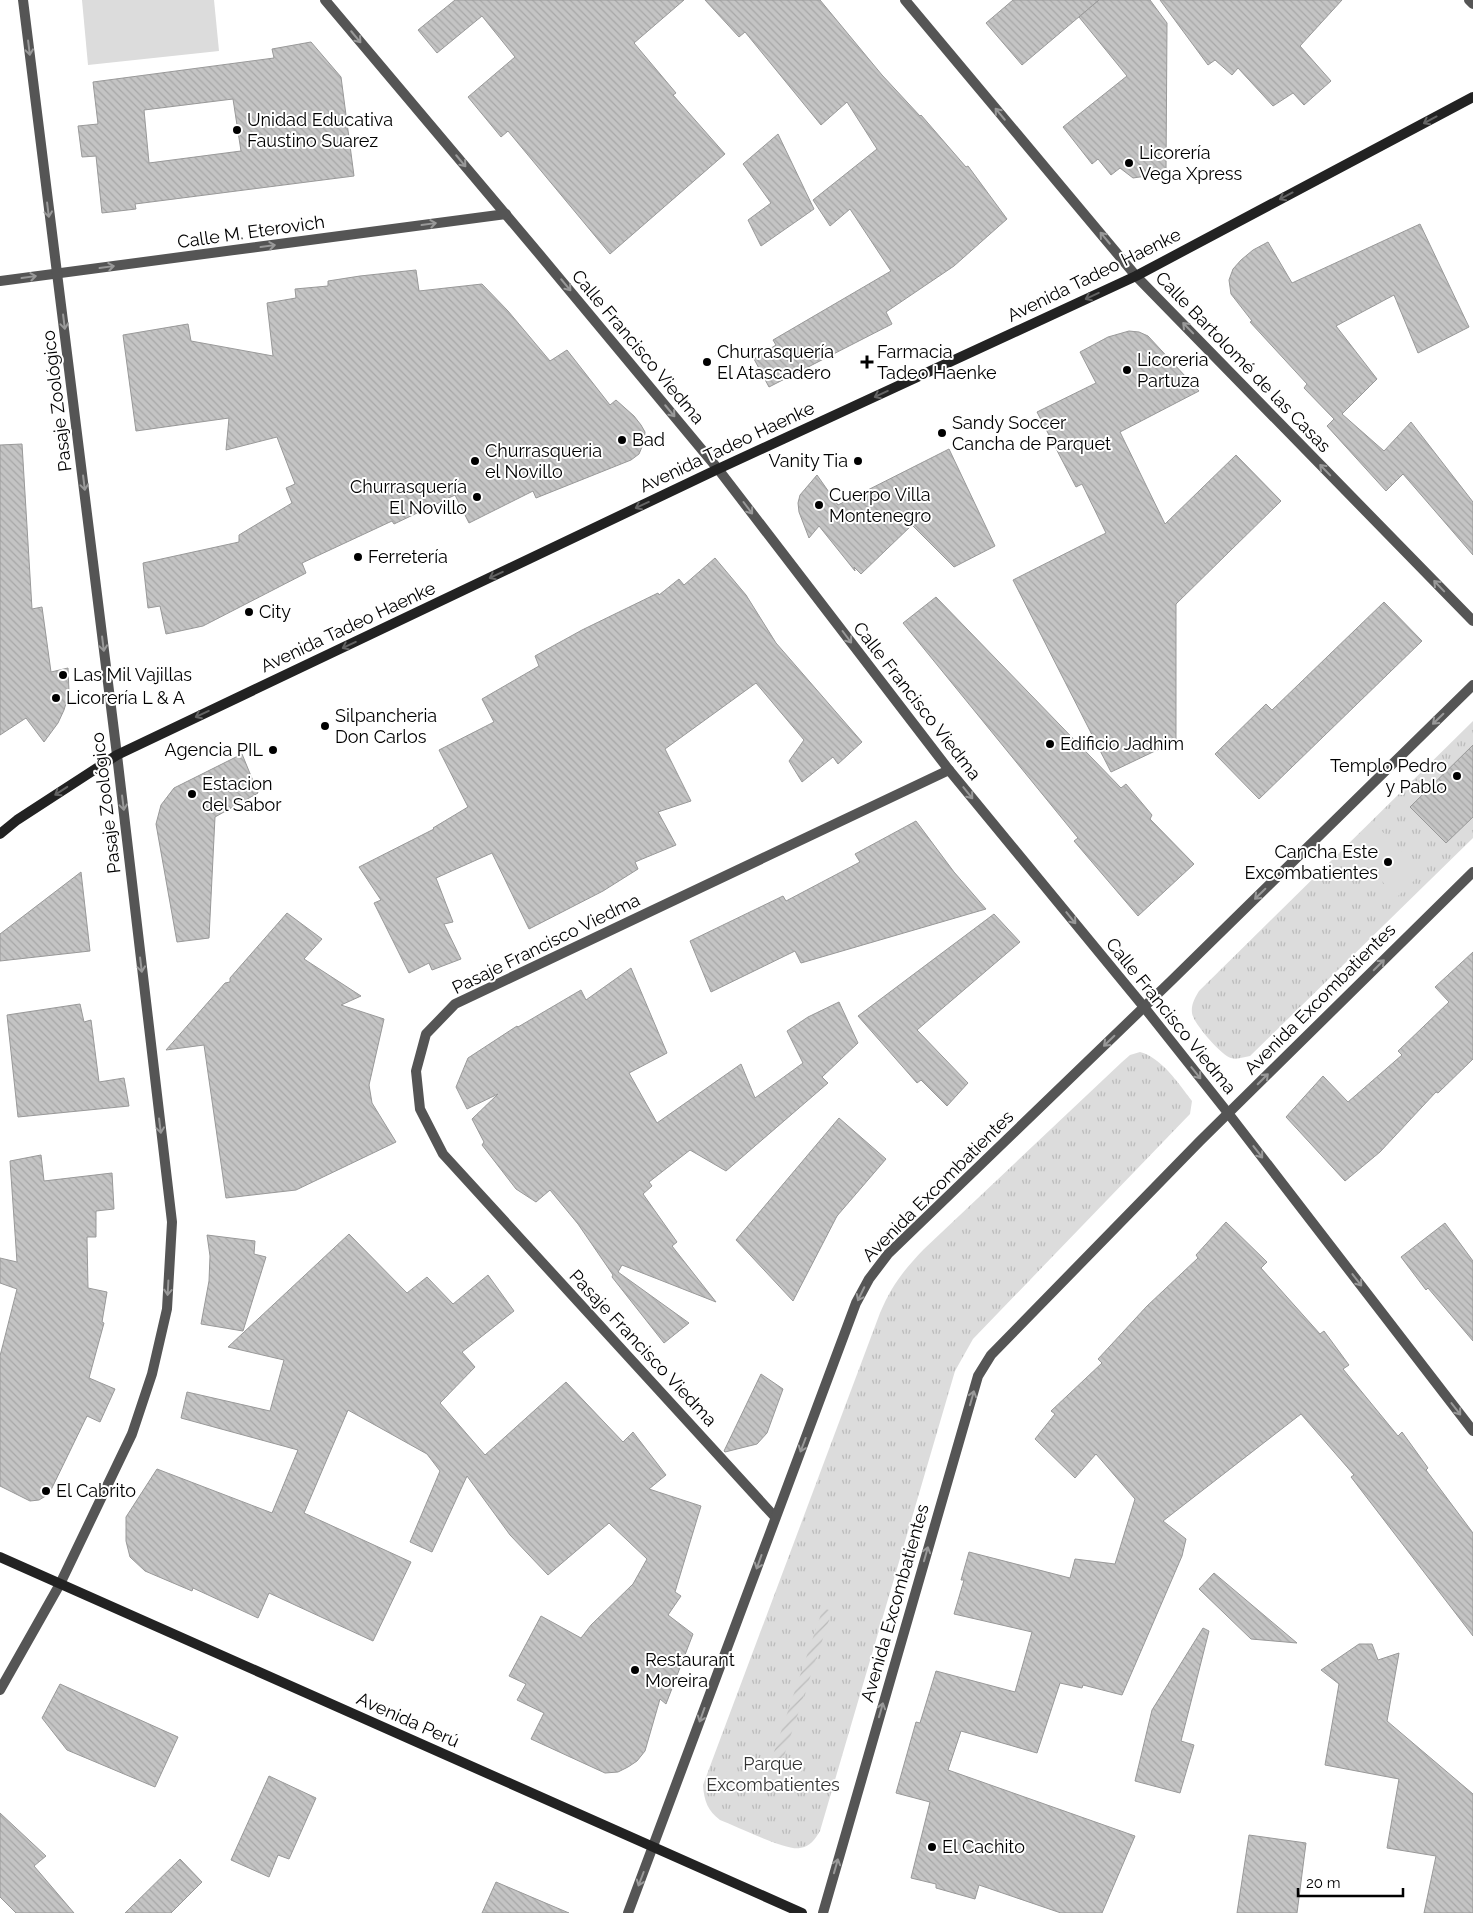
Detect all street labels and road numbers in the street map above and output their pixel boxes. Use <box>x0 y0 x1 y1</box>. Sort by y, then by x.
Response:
street label: Calle M. Eterovich <box>176 211 326 252</box>
street label: Avenida Tadeo Haenke <box>1004 223 1184 326</box>
street label: Calle Francisco Viedma <box>568 265 709 428</box>
street label: Calle Bartolomé de las Casas <box>1151 267 1335 456</box>
street label: Pasaje Zoológico <box>37 329 76 473</box>
street label: Avenida Tadeo Haenke <box>636 397 818 496</box>
street label: Avenida Tadeo Haenke <box>257 577 439 676</box>
street label: Calle Francisco Viedma <box>849 617 986 784</box>
street label: Pasaje Zoológico <box>86 731 125 875</box>
street label: Pasaje Francisco Viedma <box>448 889 643 998</box>
street label: Avenida Excombatientes <box>1240 919 1400 1079</box>
street label: Calle Francisco Viedma <box>1102 933 1241 1098</box>
street label: Avenida Excombatientes <box>858 1106 1018 1266</box>
street label: Pasaje Francisco Viedma <box>565 1265 721 1430</box>
street label: Avenida Excombatientes <box>856 1501 933 1704</box>
street label: Avenida Perú <box>354 1688 463 1752</box>

